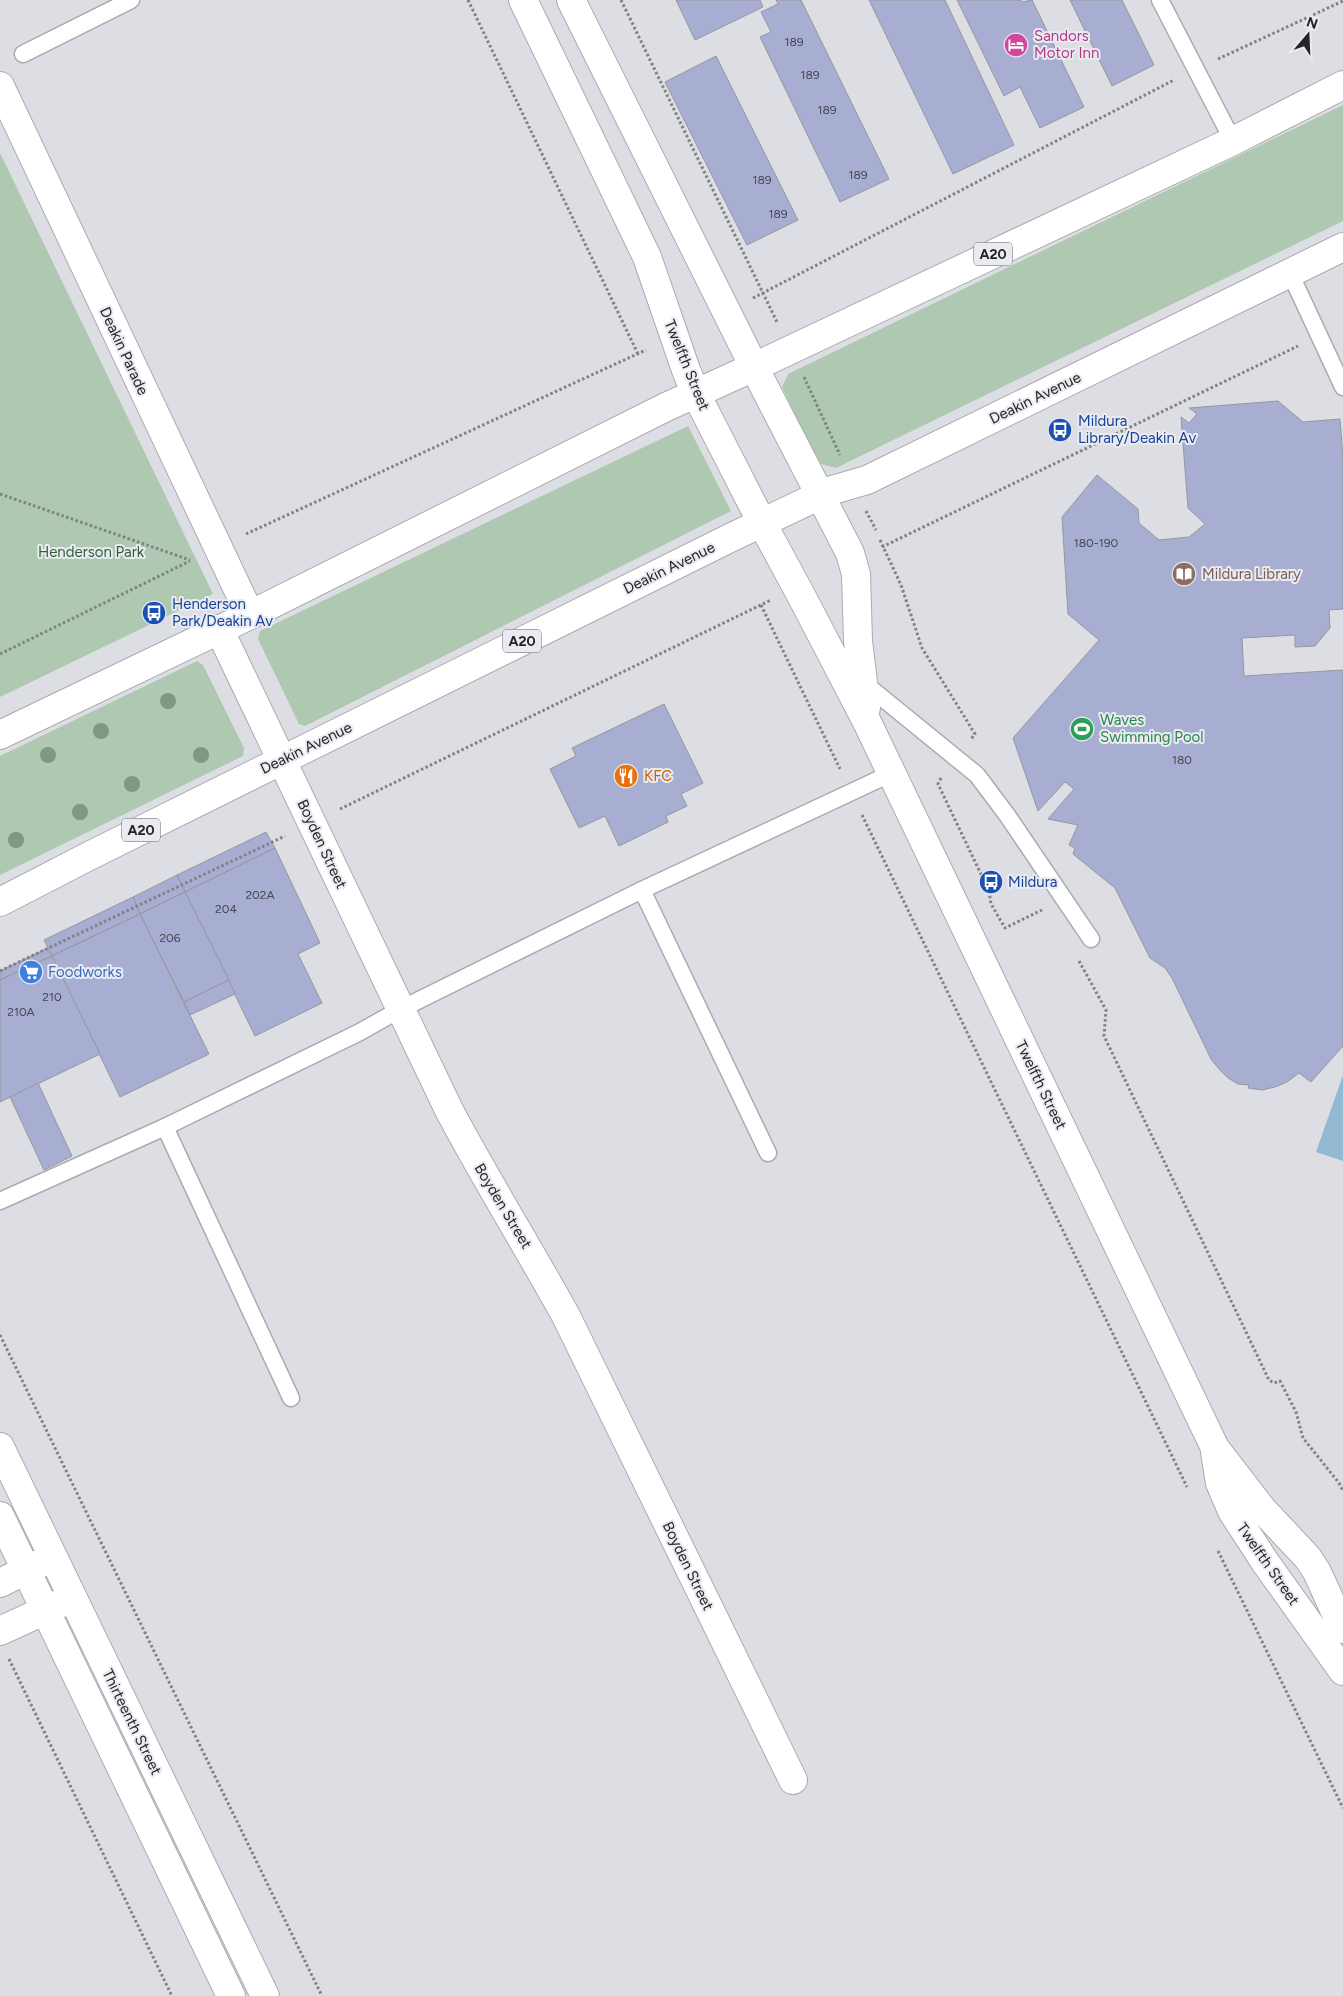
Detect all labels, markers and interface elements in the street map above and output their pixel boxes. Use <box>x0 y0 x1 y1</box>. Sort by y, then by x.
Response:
north arrow <box>1283 10 1333 60</box>
text: N <box>1304 13 1320 33</box>
place label: Sandors Motor Inn <box>1034 27 1099 62</box>
hotel icon: Sandors Motor Inn <box>1003 32 1029 58</box>
house number: 189 <box>784 35 804 49</box>
house number: 189 <box>800 68 820 82</box>
house number: 189 <box>817 103 837 117</box>
house number: 189 <box>848 168 868 182</box>
house number: 189 <box>752 173 772 187</box>
house number: 189 <box>768 207 788 221</box>
road number: A20 <box>974 242 1012 266</box>
street label: Deakin Parade <box>96 304 152 398</box>
street label: Twelfth Street <box>661 317 714 413</box>
street label: Deakin Avenue <box>986 368 1084 428</box>
place label: Mildura Library/Deakin Av <box>1078 412 1197 447</box>
bus stop icon: Mildura Library/Deakin Av <box>1047 417 1073 443</box>
house number: 180-190 <box>1074 536 1119 550</box>
street label: Deakin Avenue <box>620 538 718 598</box>
park label: Henderson Park <box>38 543 145 561</box>
library icon: Mildura Library <box>1171 561 1197 587</box>
place label: Mildura Library <box>1202 565 1301 583</box>
place label: Henderson Park/Deakin Av <box>172 595 273 630</box>
bus stop icon: Henderson Park/Deakin Av <box>141 600 167 626</box>
road number: A20 <box>503 630 541 652</box>
place label: Waves Swimming Pool <box>1100 711 1204 746</box>
sports icon: Waves Swimming Pool <box>1069 716 1095 742</box>
street label: Deakin Avenue <box>257 718 355 778</box>
house number: 180 <box>1172 753 1192 767</box>
restaurant icon: KFC <box>613 763 639 789</box>
place label: KFC <box>644 767 672 785</box>
street label: Boyden Street <box>293 796 351 892</box>
road number: A20 <box>122 818 160 842</box>
bus stop icon: Mildura <box>978 869 1004 895</box>
place label: Mildura <box>1008 873 1057 891</box>
house number: 202A <box>245 888 275 902</box>
house number: 204 <box>215 902 237 916</box>
house number: 206 <box>159 931 181 945</box>
supermarket icon: Foodworks <box>18 959 44 985</box>
place label: Foodworks <box>48 963 122 981</box>
house number: 210 <box>42 990 62 1004</box>
house number: 210A <box>7 1005 35 1019</box>
street label: Twelfth Street <box>1012 1038 1070 1133</box>
street label: Boyden Street <box>470 1160 536 1252</box>
street label: Boyden Street <box>659 1519 717 1614</box>
street label: Twelfth Street <box>1233 1519 1303 1609</box>
street label: Thirteenth Street <box>99 1666 166 1778</box>

